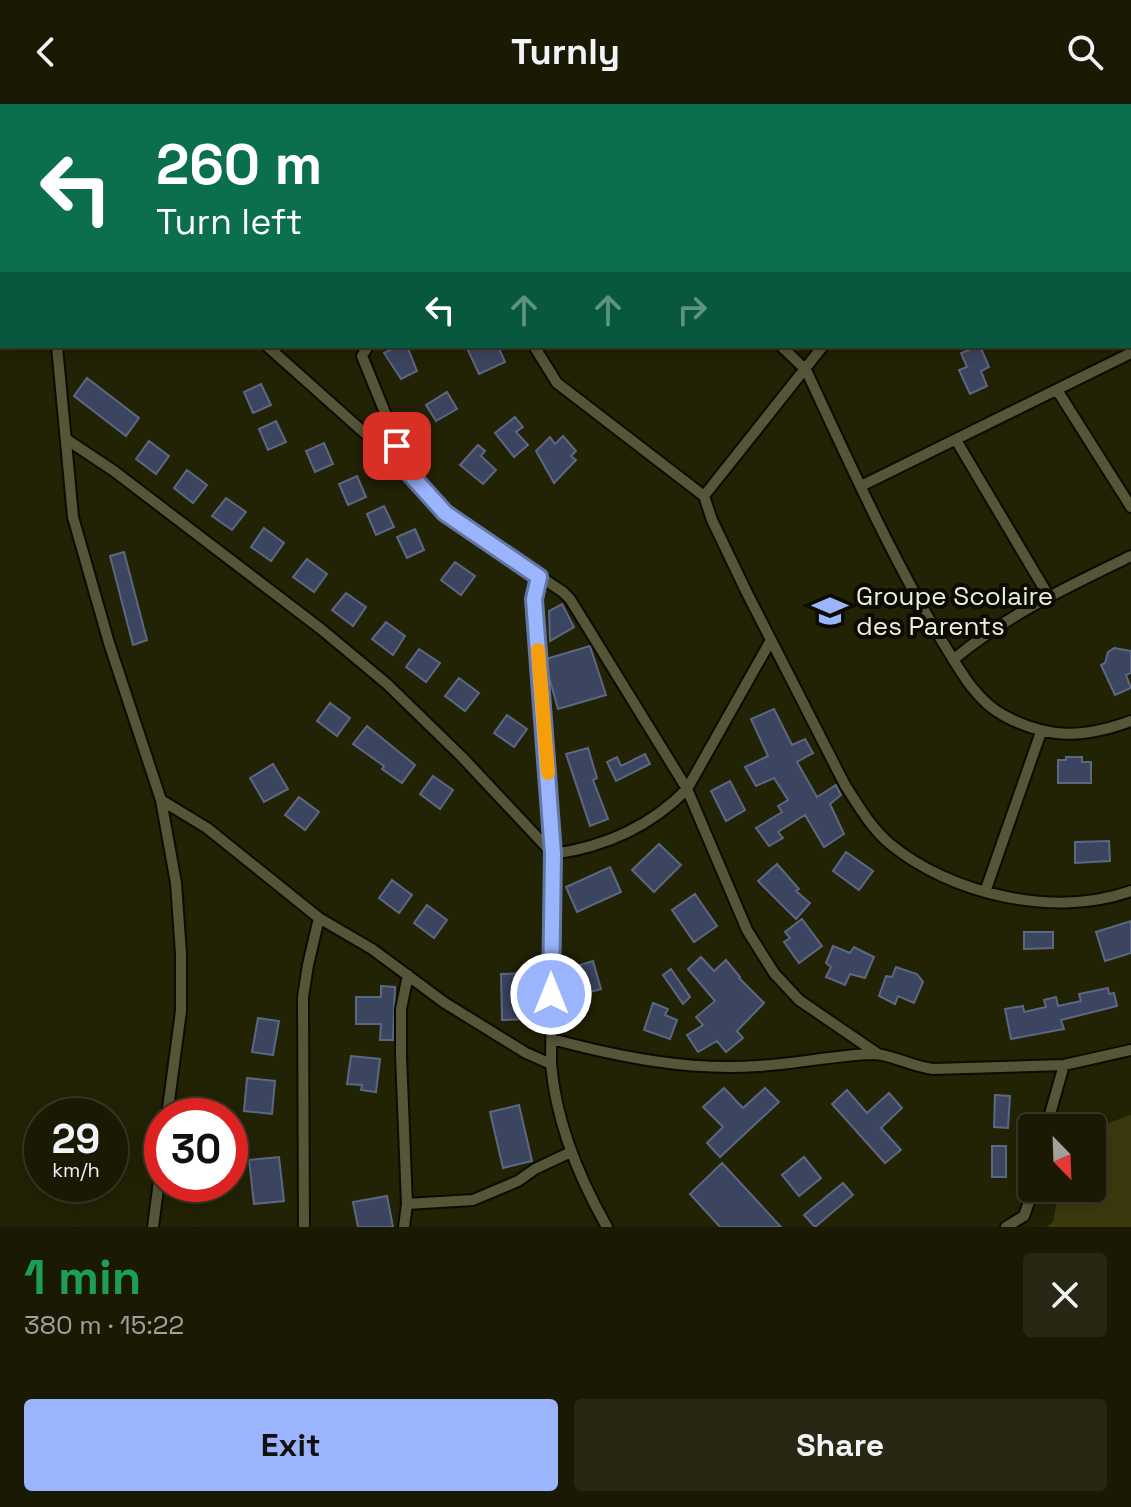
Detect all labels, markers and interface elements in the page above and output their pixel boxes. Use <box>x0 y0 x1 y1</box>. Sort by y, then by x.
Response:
text: Turnly <box>511 29 620 75</box>
icon: back <box>24 30 68 74</box>
icon: search <box>1063 30 1107 74</box>
text: 260 m <box>156 129 322 200</box>
icon: left <box>24 136 128 240</box>
text: Turn left <box>156 199 303 245</box>
icon: left <box>418 288 462 332</box>
icon: ahead <box>502 288 546 332</box>
icon: ahead <box>586 288 630 332</box>
icon: right <box>670 288 714 332</box>
pin <box>363 412 431 480</box>
icon: arrive <box>375 424 419 468</box>
place label: Groupe Scolaire des Parents <box>856 579 1053 643</box>
school or university icon: Groupe Scolaire des Parents <box>811 592 849 630</box>
position arrow <box>509 952 593 1036</box>
speed limit sign: 30 <box>144 1098 248 1202</box>
text: 29 <box>52 1114 100 1165</box>
north arrow <box>1018 1114 1106 1202</box>
map controls <box>1018 1114 1106 1202</box>
text: km/h <box>52 1157 100 1183</box>
text: 1 min <box>24 1247 141 1308</box>
button: close <box>1023 1253 1107 1337</box>
text: 380 m · 15:22 <box>24 1308 184 1342</box>
button: Exit <box>24 1399 558 1491</box>
button: Share <box>574 1399 1107 1491</box>

